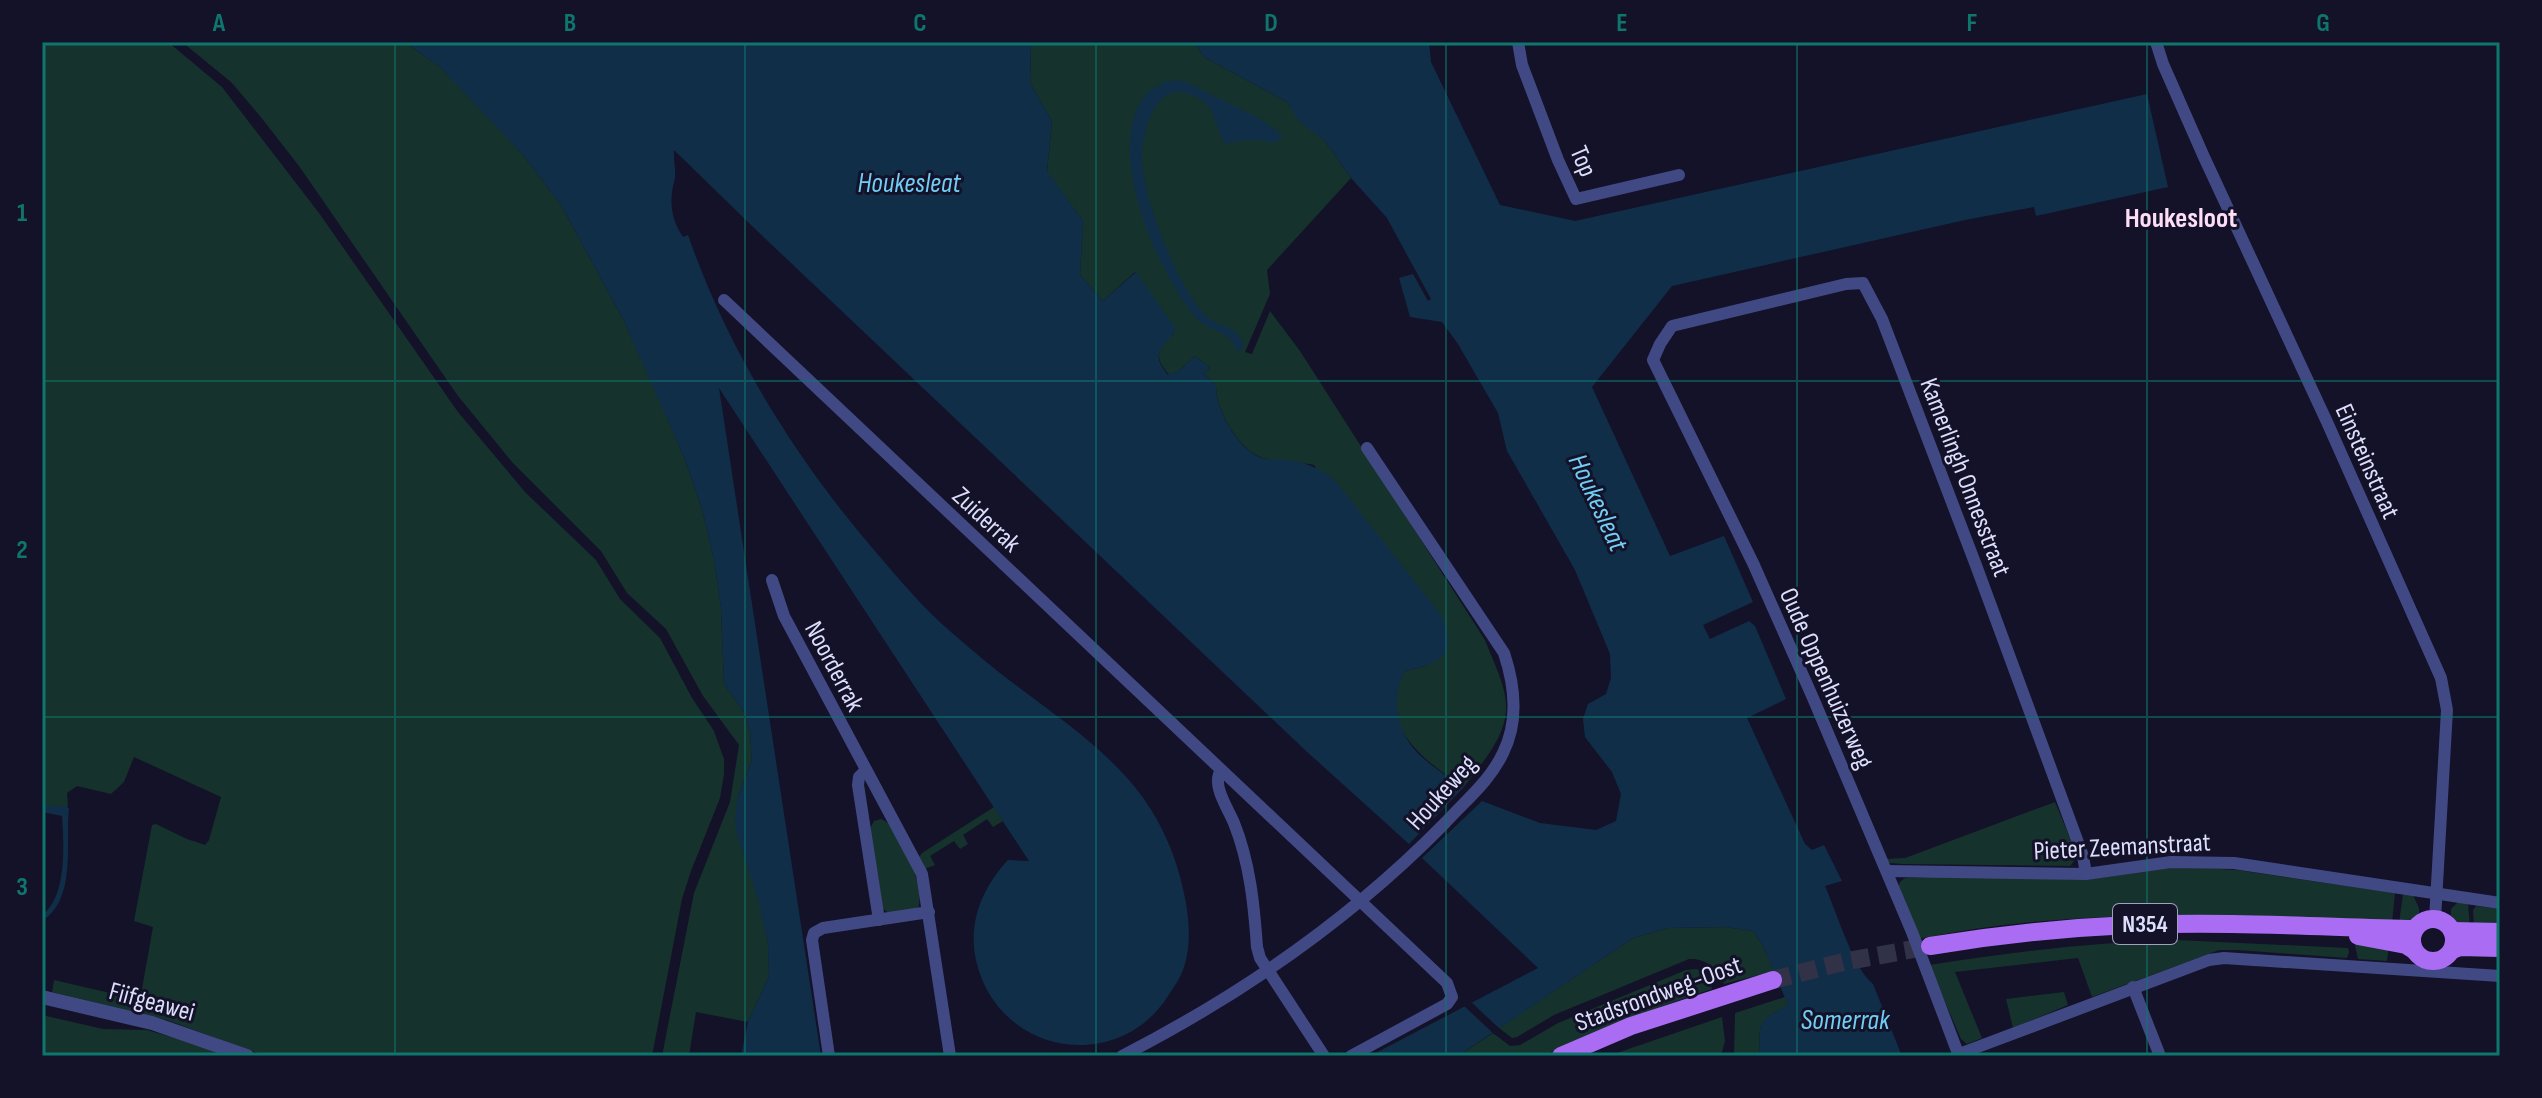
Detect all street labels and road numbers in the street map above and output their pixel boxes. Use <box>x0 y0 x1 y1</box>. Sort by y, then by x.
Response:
street label: Top <box>1562 142 1603 182</box>
street label: Kamerlingh Onnesstraat <box>1912 374 2017 581</box>
street label: Einsteinstraat <box>2328 399 2406 524</box>
street label: Zuiderrak <box>945 481 1027 559</box>
street label: Oude Oppenhuizerweg <box>1772 583 1879 774</box>
street label: Noorderrak <box>797 616 870 717</box>
street label: Houkeweg <box>1400 749 1484 837</box>
street label: Pieter Zeemanstraat <box>2033 827 2211 868</box>
road number: N354 <box>2113 904 2177 944</box>
street label: Stadsrondweg-Oost <box>1571 950 1746 1039</box>
street label: Fiifgeawei <box>105 976 198 1029</box>

